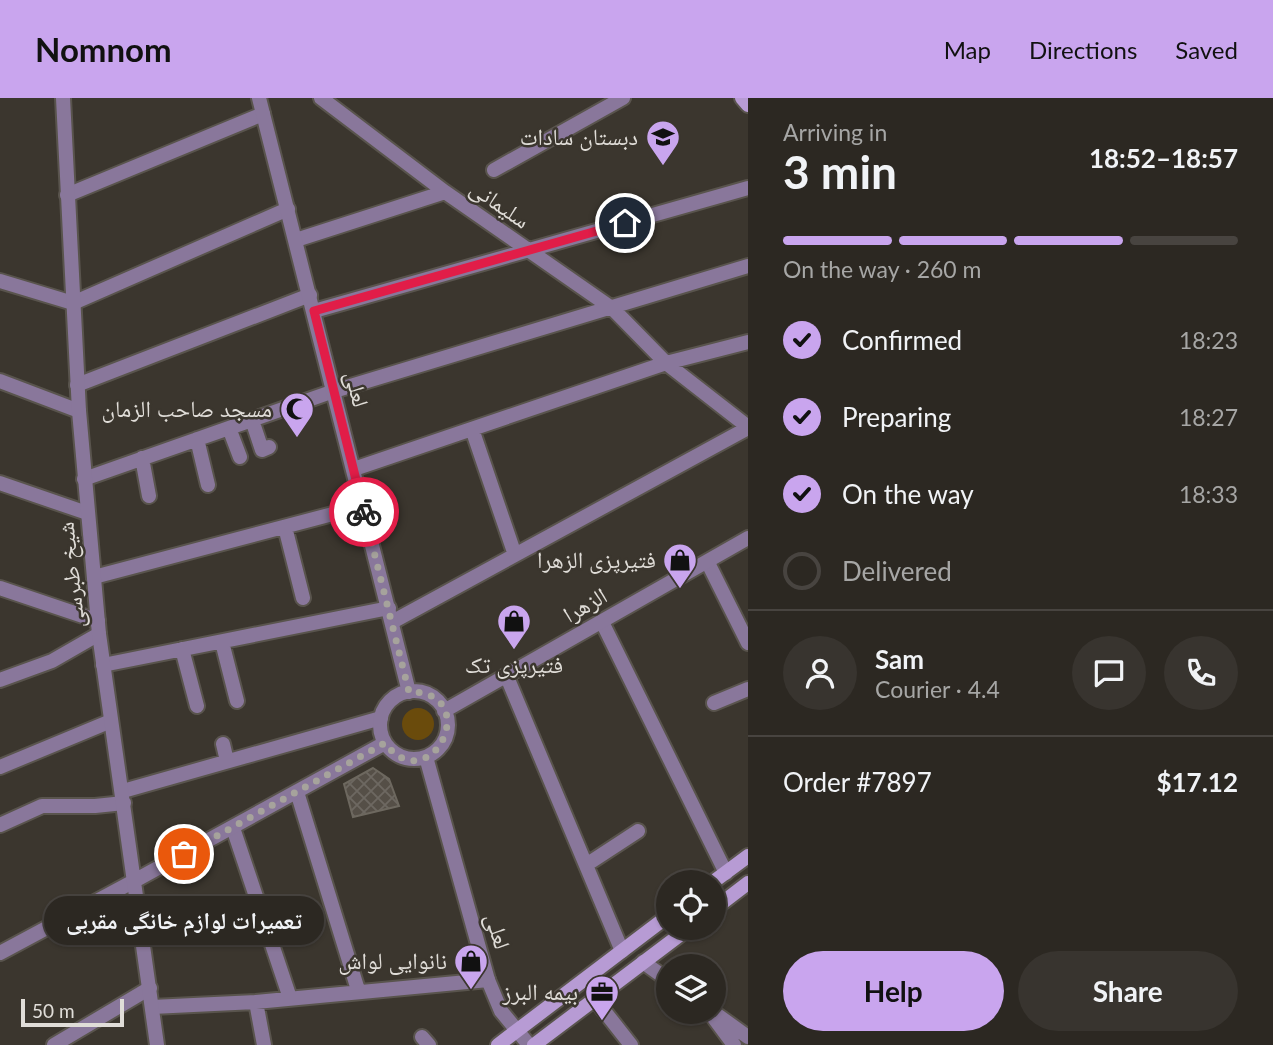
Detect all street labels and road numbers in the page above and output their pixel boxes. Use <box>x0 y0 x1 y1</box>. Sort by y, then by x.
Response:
street label: سلیمانی <box>465 173 536 235</box>
street label: لعلی <box>339 368 376 410</box>
street label: شیخ طبرسی <box>51 520 91 630</box>
street label: الزهرا <box>558 580 611 628</box>
street label: لعلی <box>480 910 517 952</box>

